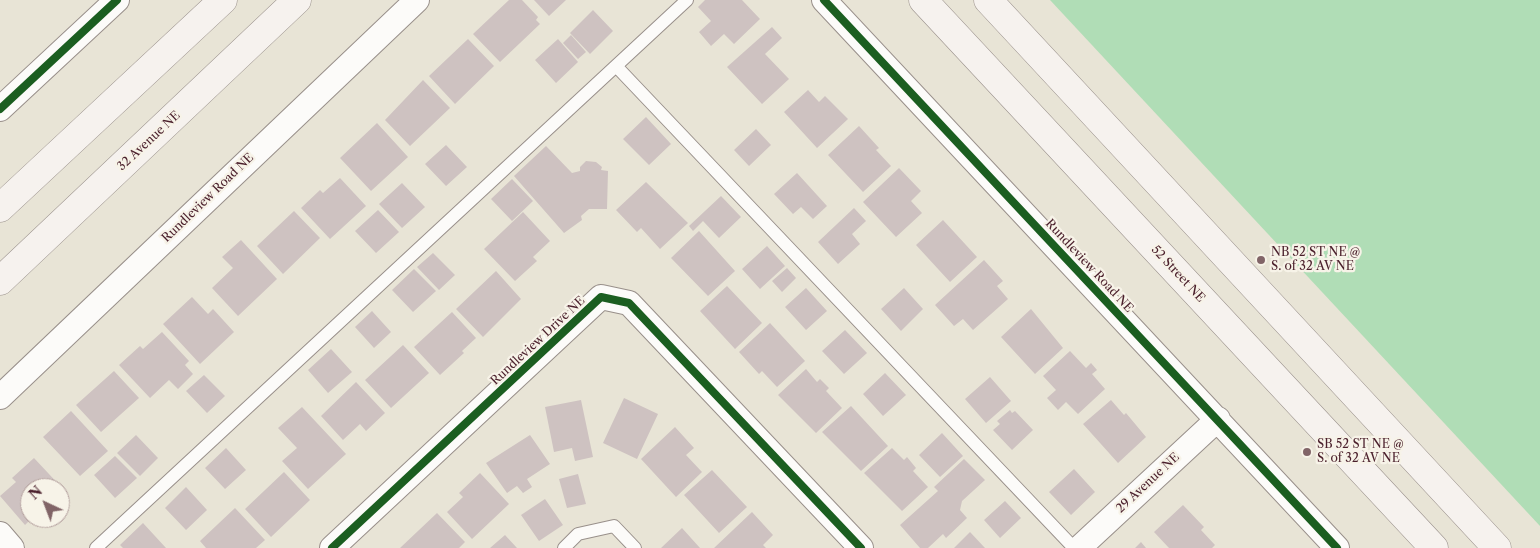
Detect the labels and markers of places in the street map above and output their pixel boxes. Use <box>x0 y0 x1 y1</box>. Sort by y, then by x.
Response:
place label: NB 52 ST NE @ S. of 32 AV NE <box>1271 246 1360 274</box>
marker: NB 52 ST NE @ S. of 32 AV NE <box>1255 254 1267 266</box>
place label: SB 52 ST NE @ S. of 32 AV NE <box>1317 438 1404 466</box>
marker: SB 52 ST NE @ S. of 32 AV NE <box>1301 446 1313 458</box>

